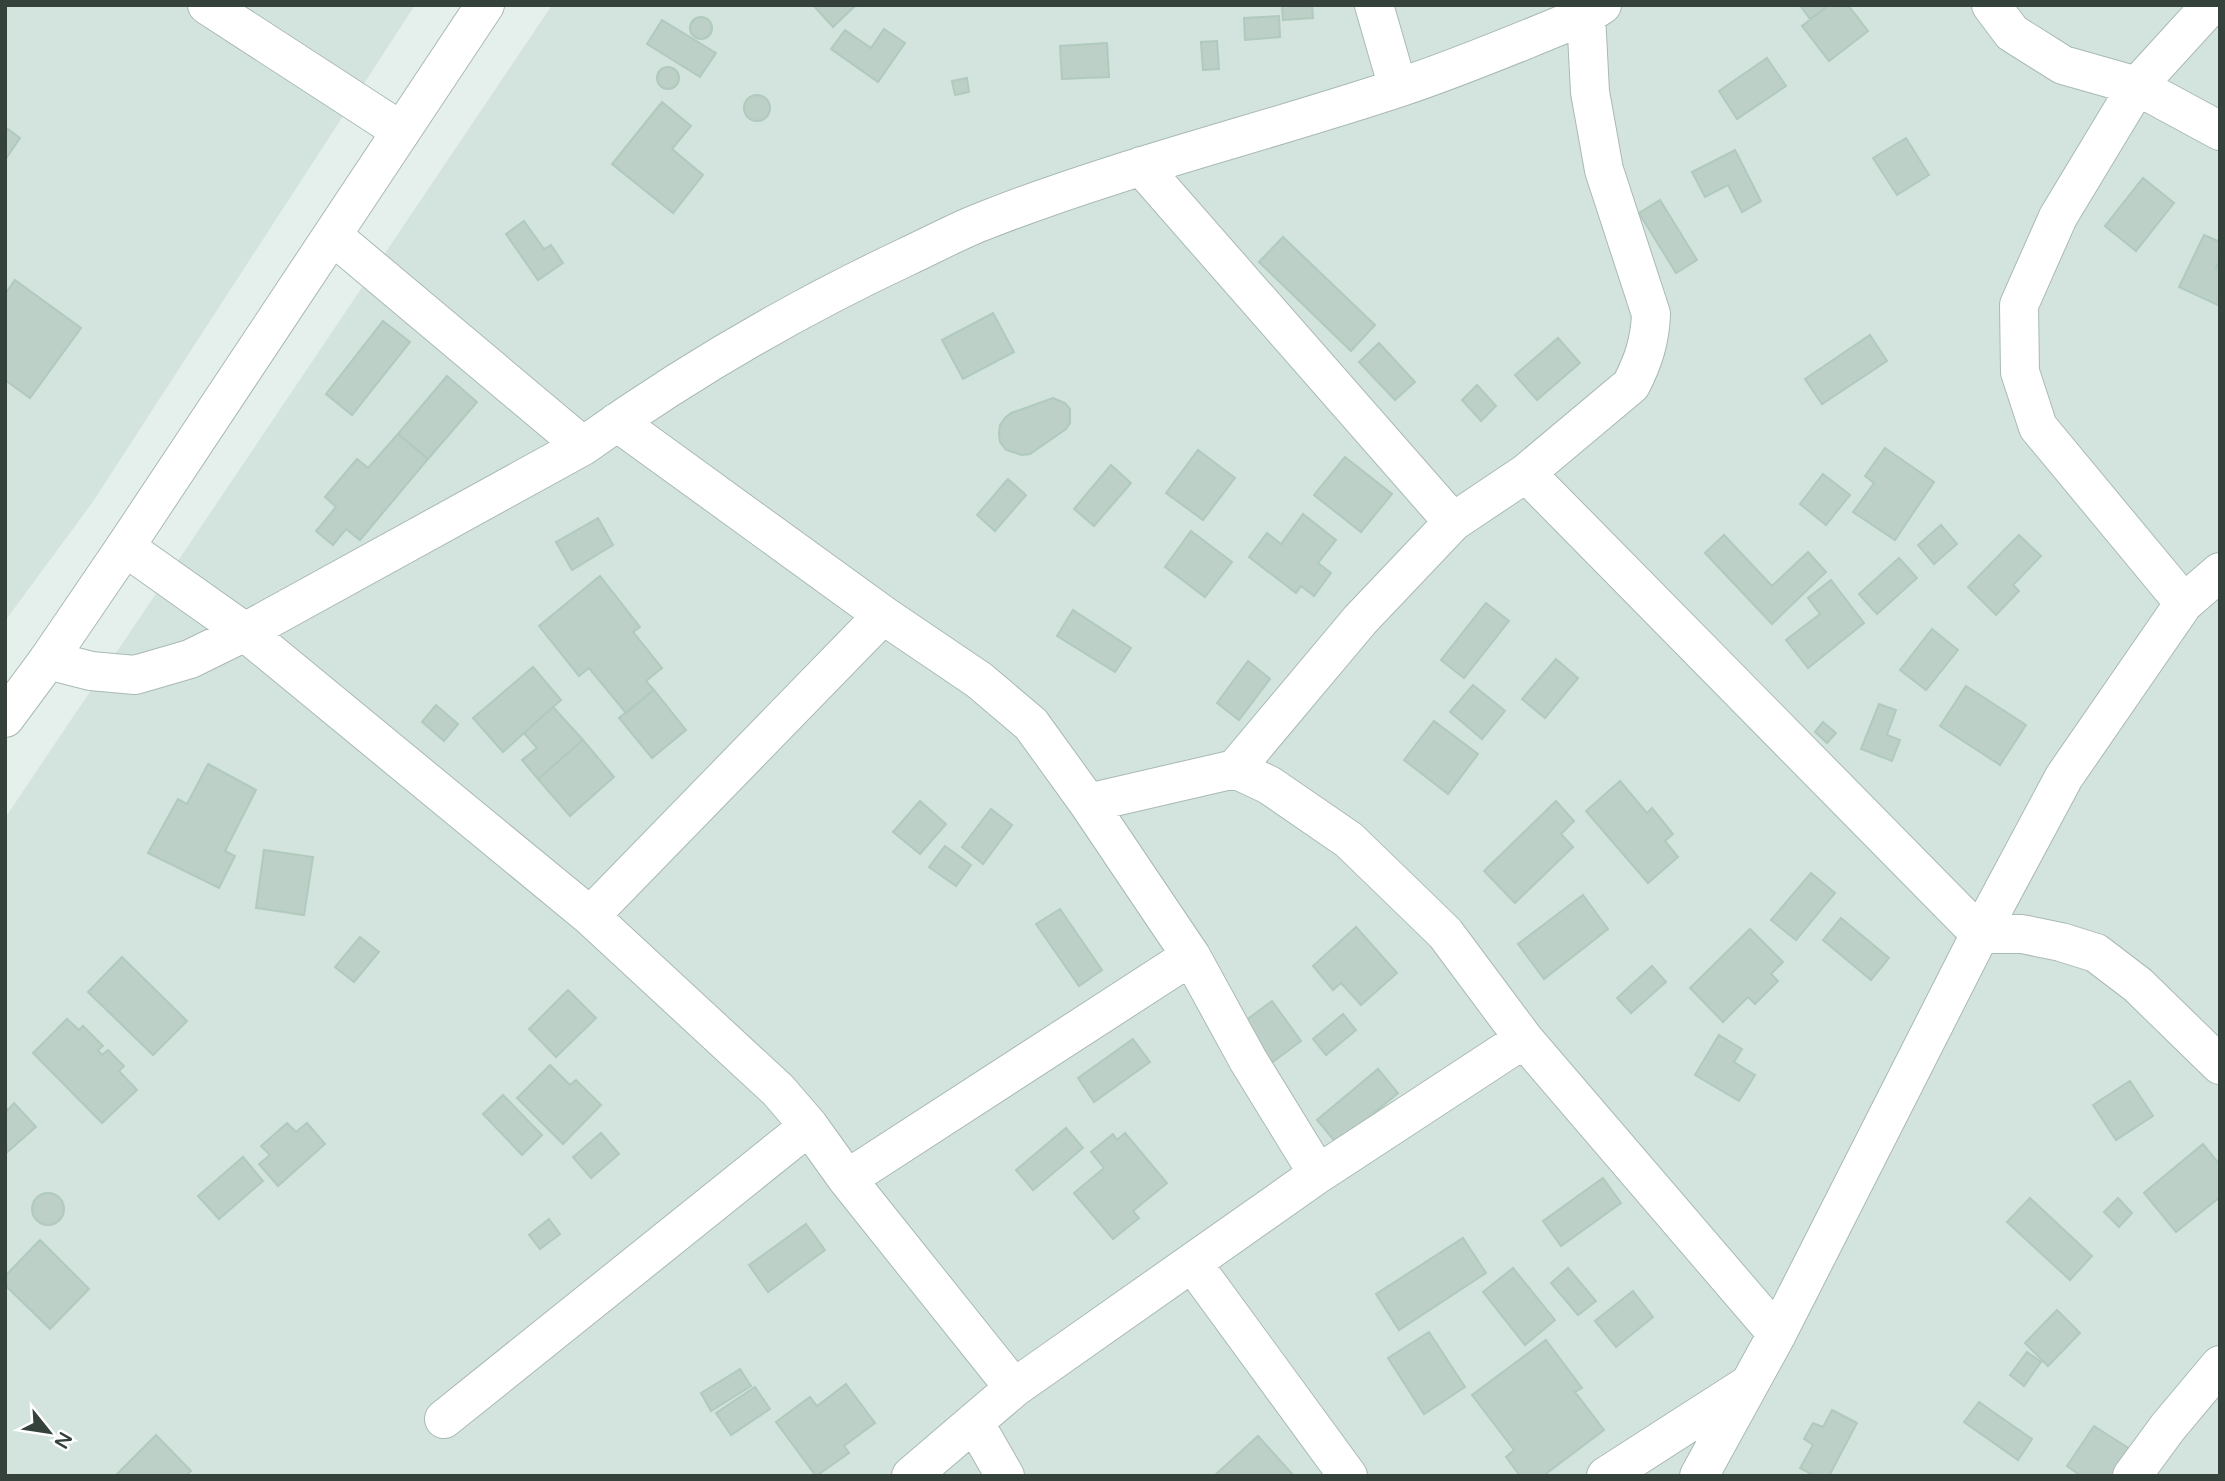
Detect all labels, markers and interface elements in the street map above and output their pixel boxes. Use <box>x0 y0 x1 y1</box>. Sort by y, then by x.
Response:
north arrow <box>14 1397 84 1467</box>
text: N <box>50 1428 76 1452</box>

